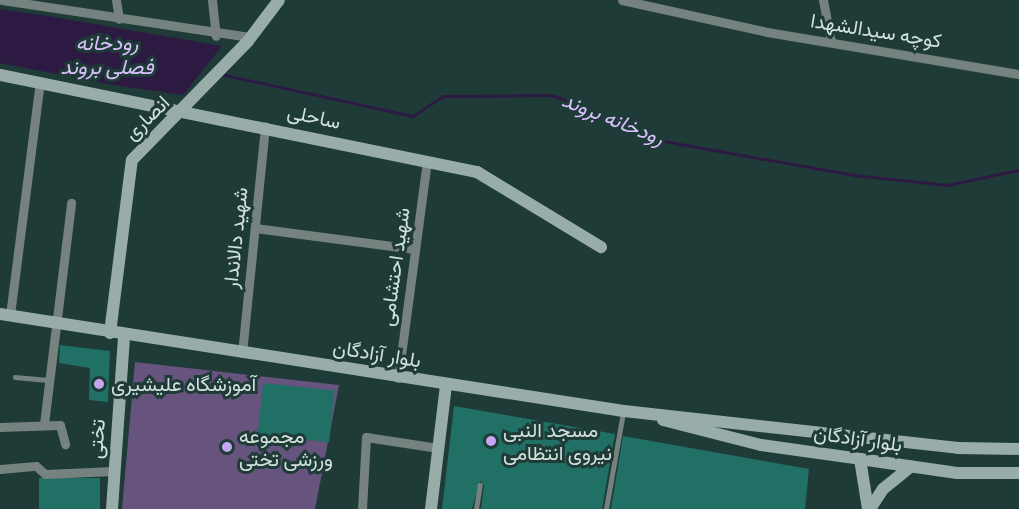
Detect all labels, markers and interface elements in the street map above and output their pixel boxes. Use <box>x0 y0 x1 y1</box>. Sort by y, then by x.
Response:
street label: کوچه سیدالشهدا <box>809 9 943 53</box>
water label: رودخانه فصلی بروند <box>60 30 154 80</box>
water label: رودخانه بروند <box>558 87 668 151</box>
street label: انصاری <box>119 91 175 145</box>
street label: ساحلی <box>285 100 343 134</box>
street label: شهید دالاندار <box>219 186 253 290</box>
street label: شهید احتشامی <box>375 206 415 328</box>
street label: بلوار آزادگان <box>331 335 423 373</box>
place label: آموزشگاه علیشیری <box>111 372 256 396</box>
marker: آموزشگاه علیشیری <box>92 377 106 391</box>
street label: تختی <box>84 418 110 460</box>
place label: مسجد النبی نیروی انتظامی <box>503 418 612 465</box>
street label: بلوار آزادگان <box>812 421 904 457</box>
place label: مجموعه ورزشی تختی <box>239 424 333 471</box>
marker: مسجد النبی نیروی انتظامی <box>484 434 498 448</box>
marker: مجموعه ورزشی تختی <box>220 440 234 454</box>

